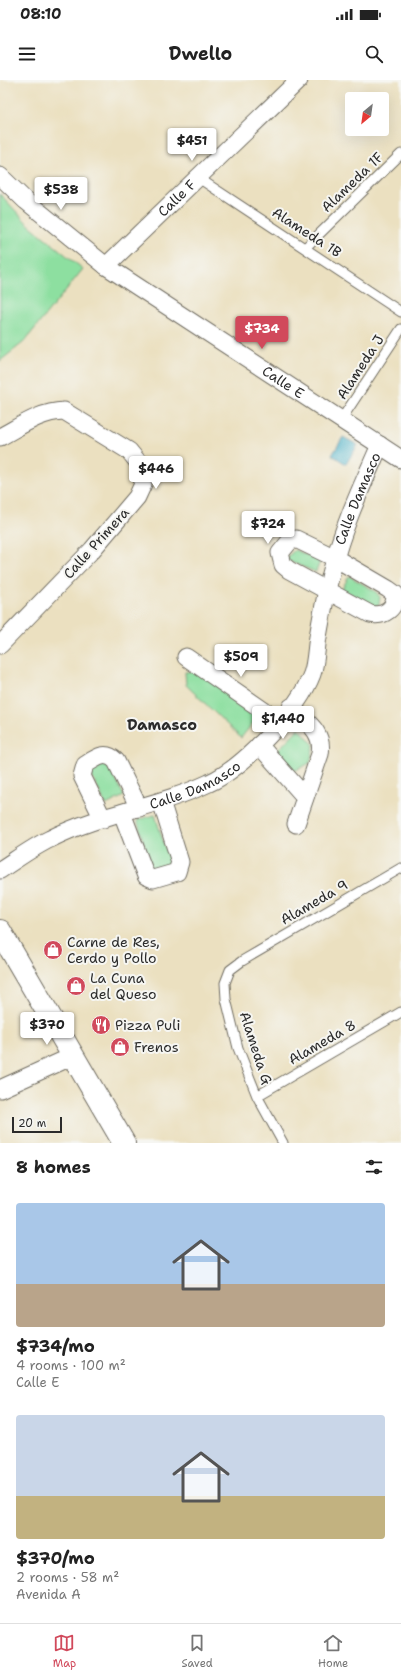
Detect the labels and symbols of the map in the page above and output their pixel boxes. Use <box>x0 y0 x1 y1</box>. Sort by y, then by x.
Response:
north arrow <box>345 92 389 136</box>
pin: $451 <box>168 128 216 162</box>
street label: Alameda 1F <box>317 148 387 216</box>
street label: Calle F <box>154 176 199 220</box>
pin: $538 <box>37 177 85 211</box>
street label: Alameda 1B <box>269 203 345 261</box>
pin: $734 <box>238 316 286 350</box>
street label: Alameda J <box>332 331 388 403</box>
street label: Calle E <box>259 362 308 402</box>
street label: Calle Damasco <box>331 450 385 547</box>
pin: $446 <box>132 456 180 490</box>
street label: Calle Primera <box>59 503 133 582</box>
pin: $724 <box>244 511 292 545</box>
pin: $509 <box>217 644 265 678</box>
pin: $1,440 <box>250 706 316 740</box>
district label: Damasco <box>127 715 197 735</box>
street label: Calle Damasco <box>147 757 244 813</box>
street label: Alameda 9 <box>277 875 351 929</box>
place label: Carne de Res, Cerdo y Pollo <box>67 933 160 967</box>
shop icon: Carne de Res, Cerdo y Pollo <box>42 939 64 961</box>
place label: La Cuna del Queso <box>90 969 157 1003</box>
shop icon: La Cuna del Queso <box>65 975 87 997</box>
street label: Alameda G <box>236 1009 276 1087</box>
pin: $370 <box>23 1012 71 1046</box>
restaurant icon: Pizza Puli <box>90 1014 112 1036</box>
street label: Alameda 8 <box>285 1015 359 1069</box>
place label: Pizza Puli <box>115 1016 180 1034</box>
shop icon: Frenos <box>109 1036 131 1058</box>
place label: Frenos <box>134 1038 179 1056</box>
scale bar <box>12 1115 62 1134</box>

